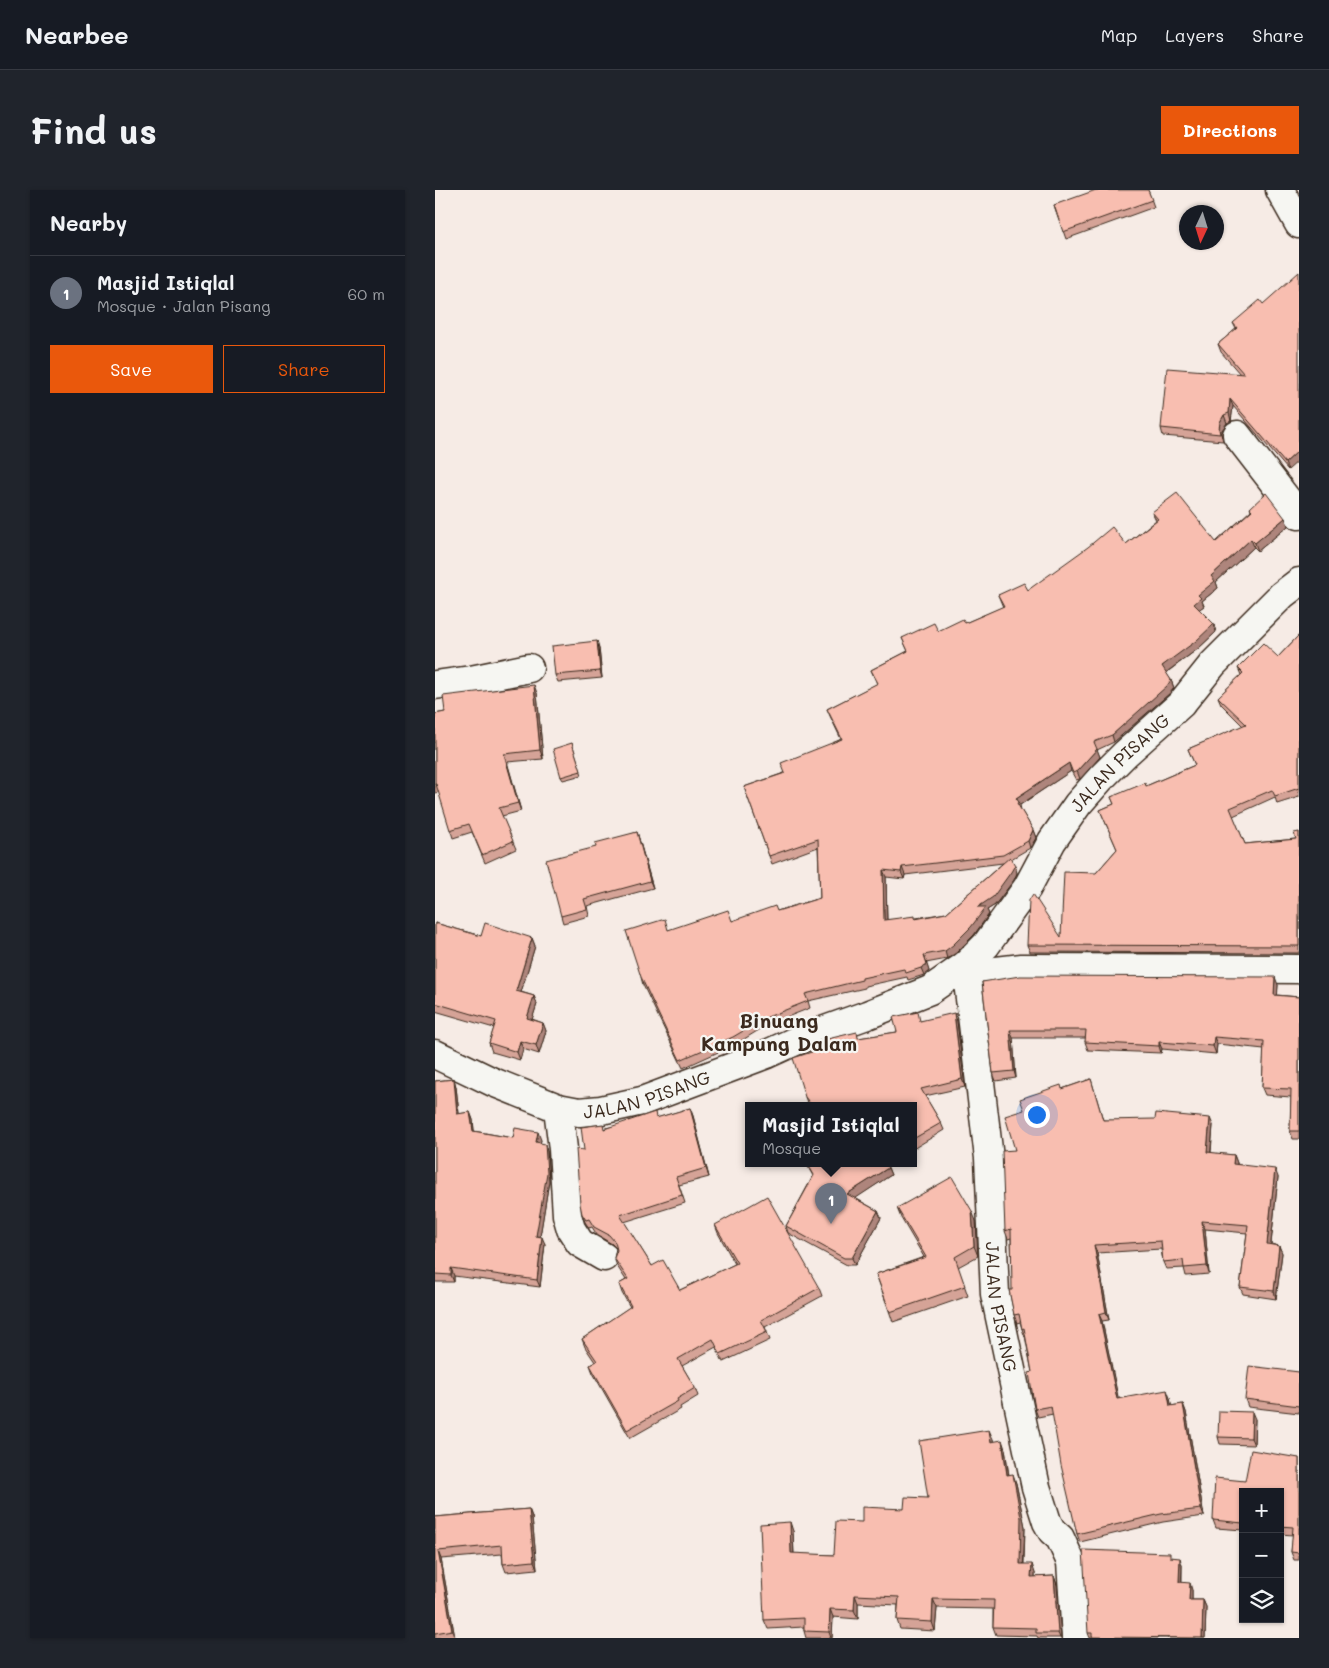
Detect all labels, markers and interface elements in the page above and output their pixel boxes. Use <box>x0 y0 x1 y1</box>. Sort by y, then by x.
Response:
text: Nearbee <box>25 19 129 50</box>
text: Map <box>1101 23 1137 47</box>
text: Layers <box>1165 23 1224 47</box>
text: Share <box>1252 23 1304 47</box>
button: Directions <box>1161 106 1299 154</box>
text: Find us <box>30 107 157 153</box>
north arrow <box>1179 205 1224 250</box>
text: Nearby <box>50 209 127 236</box>
text: Masjid Istiqlal <box>97 270 234 295</box>
text: 1 <box>62 283 70 304</box>
text: 60 m <box>348 283 385 304</box>
text: Mosque · Jalan Pisang <box>97 295 270 316</box>
button: Save <box>50 345 213 393</box>
button: Share <box>223 345 385 393</box>
street label: JALAN PISANG <box>1064 708 1175 817</box>
district label: Binuang Kampung Dalam <box>701 1007 857 1056</box>
street label: JALAN PISANG <box>582 1064 714 1124</box>
popup <box>745 1102 917 1167</box>
your location <box>1024 1102 1050 1128</box>
text: Masjid Istiqlal <box>762 1112 900 1137</box>
text: Mosque <box>762 1137 821 1158</box>
pin: 1 <box>815 1183 847 1224</box>
street label: JALAN PISANG <box>981 1241 1023 1374</box>
map controls <box>1239 1488 1284 1623</box>
button: + <box>1239 1488 1284 1533</box>
button: − <box>1239 1533 1284 1578</box>
button: layers <box>1239 1578 1284 1623</box>

